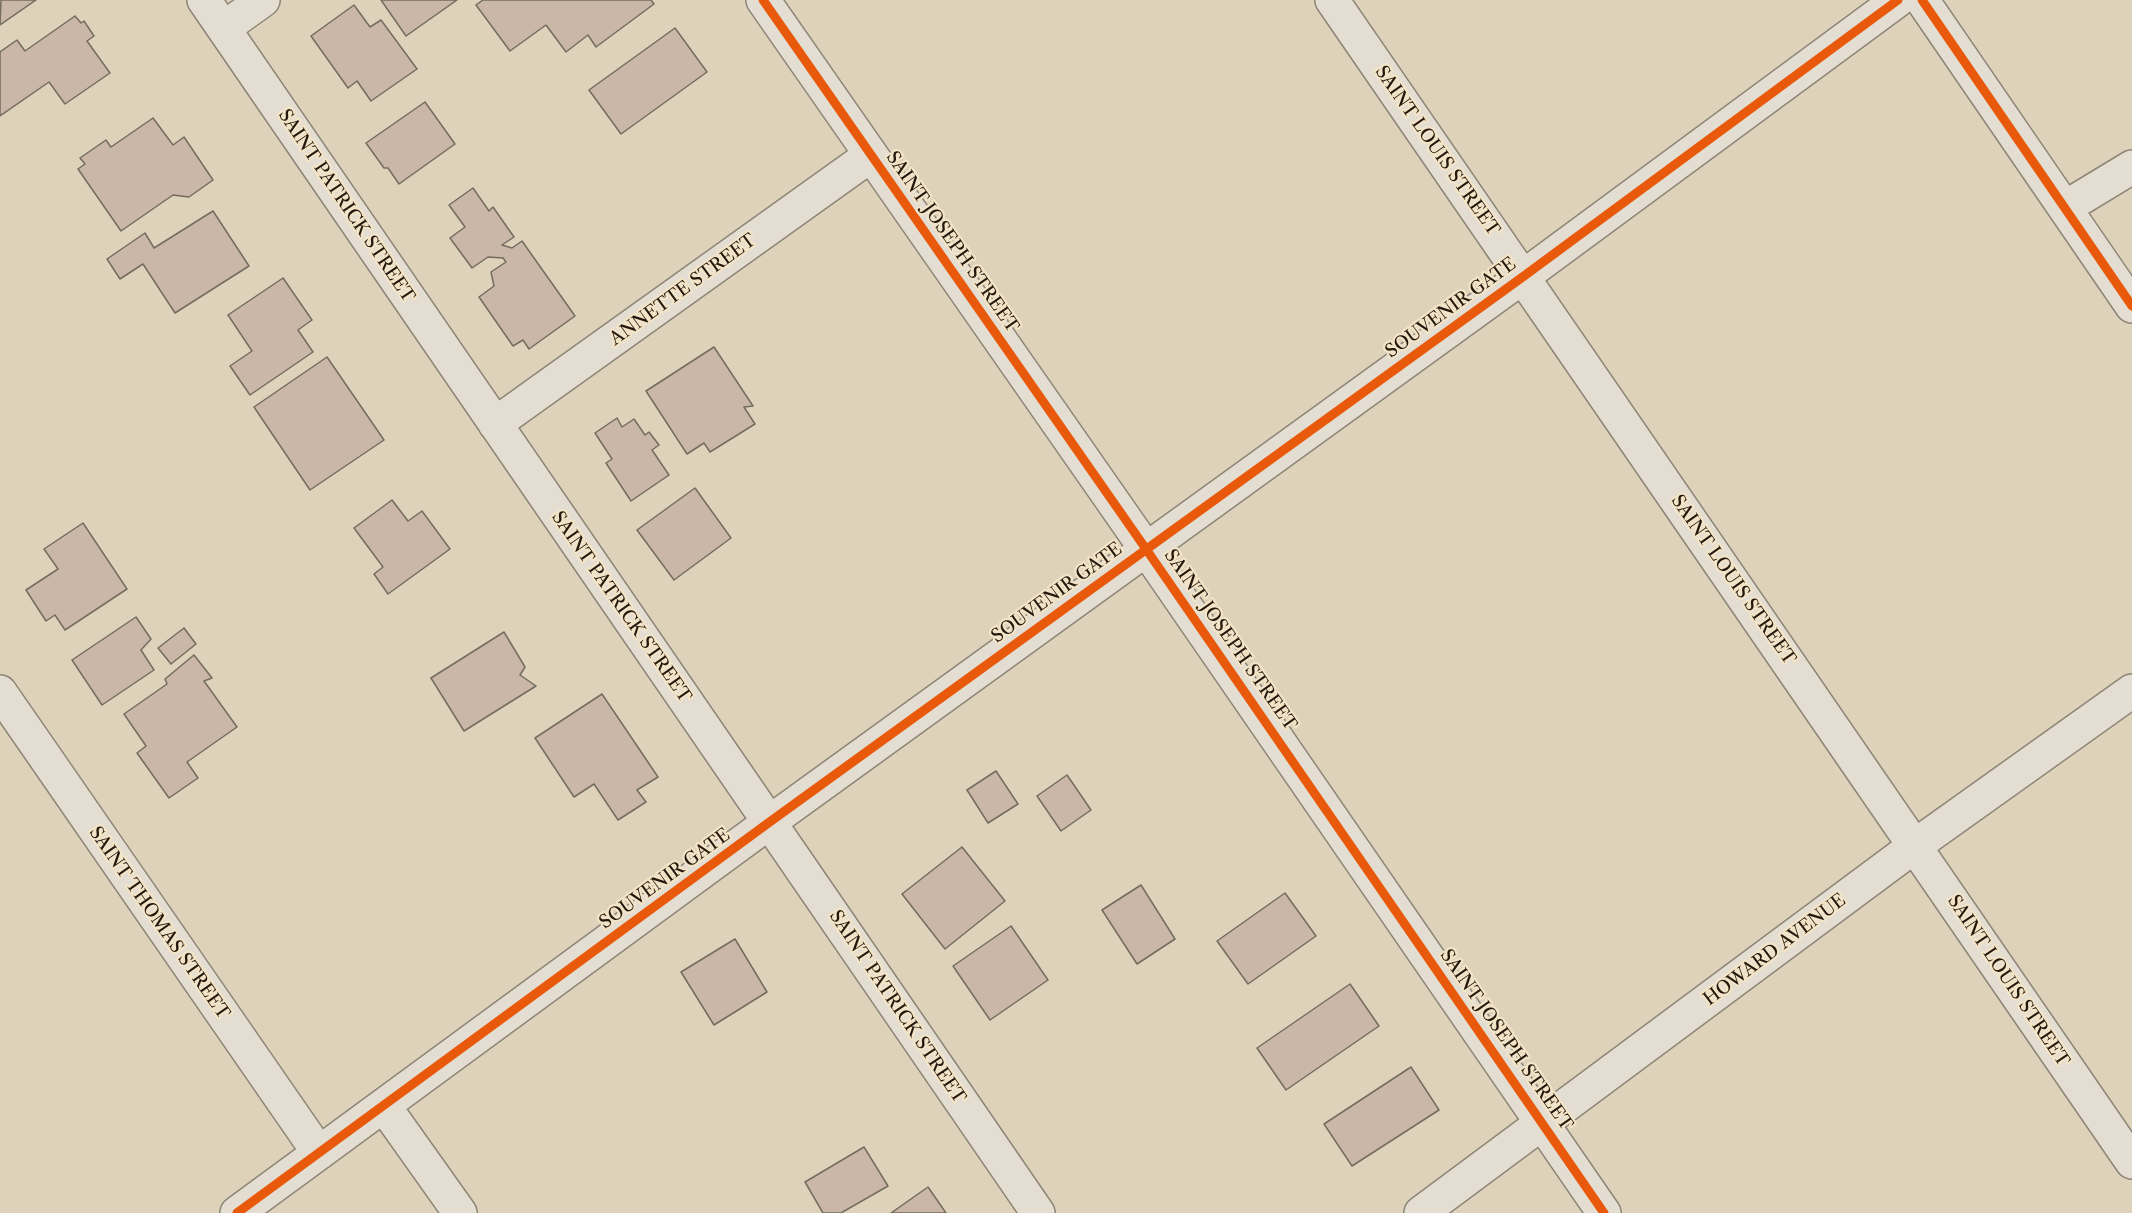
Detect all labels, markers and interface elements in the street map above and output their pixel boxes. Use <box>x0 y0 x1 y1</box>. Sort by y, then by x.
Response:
street label: SAINT LOUIS STREET <box>1370 62 1504 240</box>
street label: SAINT PATRICK STREET <box>273 105 419 307</box>
street label: SAINT JOSEPH STREET <box>881 147 1023 337</box>
street label: ANNETTE STREET <box>606 230 760 350</box>
street label: SOUVENIR GATE <box>1381 253 1521 363</box>
street label: SAINT LOUIS STREET <box>1666 491 1800 669</box>
street label: SAINT PATRICK STREET <box>547 507 695 707</box>
street label: SOUVENIR GATE <box>987 538 1127 648</box>
street label: SAINT JOSEPH STREET <box>1159 545 1301 735</box>
street label: SAINT THOMAS STREET <box>84 823 234 1023</box>
street label: SOUVENIR GATE <box>595 824 735 934</box>
street label: HOWARD AVENUE <box>1700 890 1850 1010</box>
street label: SAINT LOUIS STREET <box>1942 891 2074 1071</box>
street label: SAINT PATRICK STREET <box>824 906 970 1108</box>
street label: SAINT JOSEPH STREET <box>1435 945 1577 1135</box>

